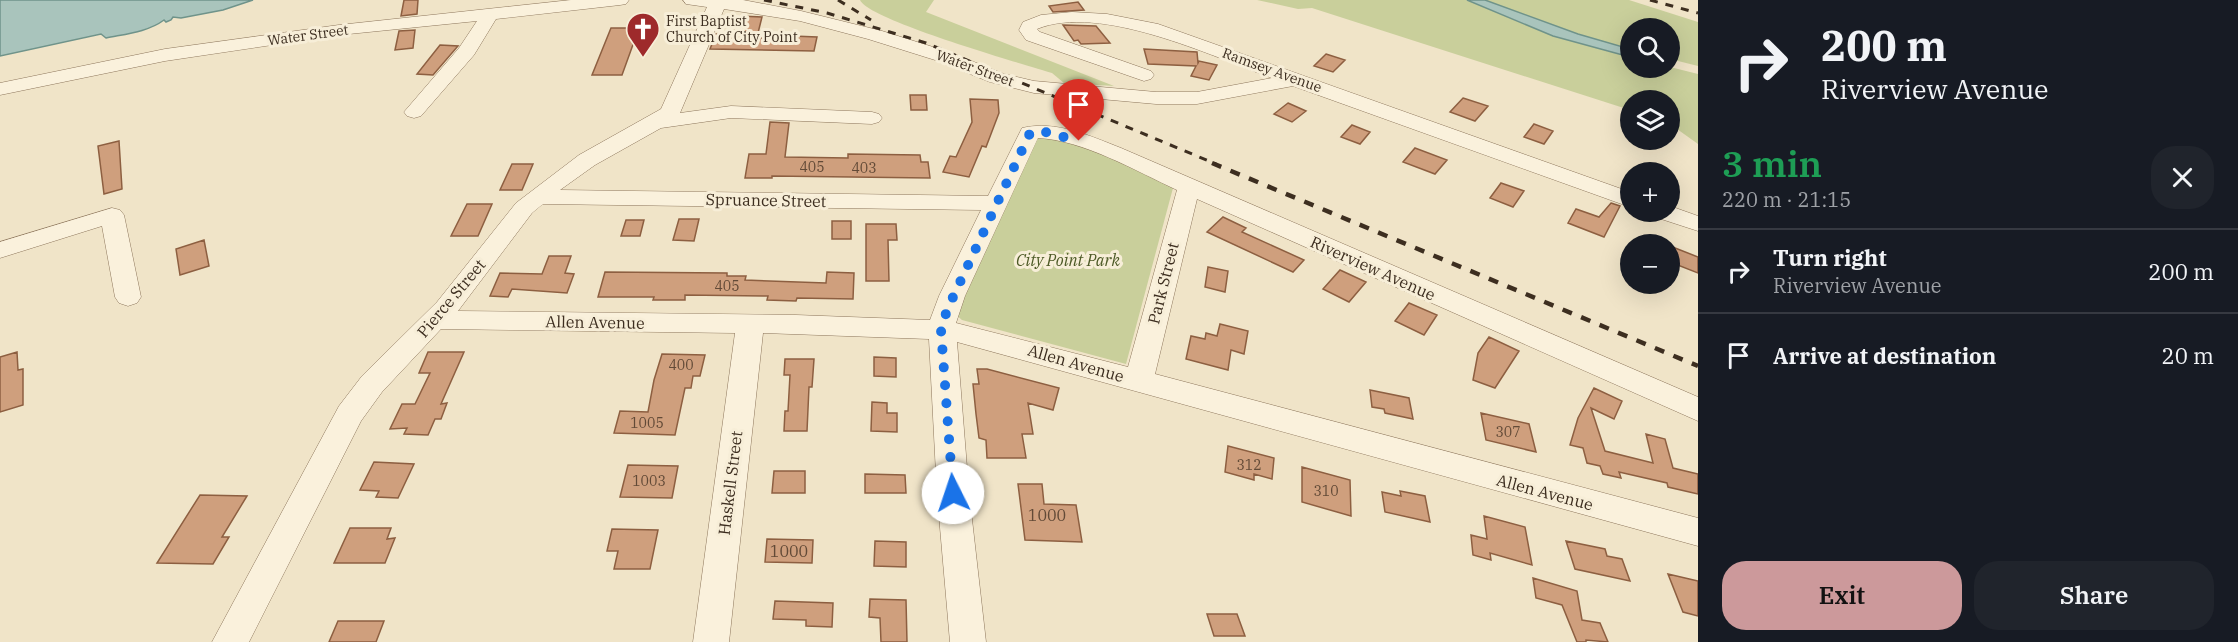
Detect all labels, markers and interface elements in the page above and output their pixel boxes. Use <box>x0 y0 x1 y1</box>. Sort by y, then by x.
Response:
church icon: First Baptist Church of City Point <box>625 11 661 58</box>
place label: First Baptist Church of City Point <box>666 12 798 46</box>
map controls <box>1620 18 1680 294</box>
button: search <box>1620 18 1680 78</box>
text: 200 m <box>1821 18 1947 73</box>
street label: Water Street <box>266 20 350 50</box>
icon: right <box>1722 24 1800 102</box>
street label: Ramsey Avenue <box>1220 44 1324 96</box>
street label: Water Street <box>934 46 1016 90</box>
text: Riverview Avenue <box>1821 71 2049 106</box>
pin <box>1053 79 1104 141</box>
icon: arrive <box>1062 88 1095 121</box>
button: layers <box>1620 90 1680 150</box>
text: 3 min <box>1722 140 1822 187</box>
button: close <box>2151 146 2214 209</box>
house number: 405 <box>799 158 825 176</box>
house number: 403 <box>851 159 877 177</box>
button: + <box>1620 162 1680 222</box>
text: 220 m · 21:15 <box>1722 186 1851 213</box>
street label: Spruance Street <box>705 189 827 211</box>
street label: Riverview Avenue <box>1307 231 1439 305</box>
button: − <box>1620 234 1680 294</box>
street label: Park Street <box>1143 240 1183 326</box>
text: Turn right <box>1773 243 1887 272</box>
park label: City Point Park <box>1016 250 1121 270</box>
street label: Pierce Street <box>412 255 490 341</box>
icon: right <box>1722 255 1755 288</box>
text: 200 m <box>2148 257 2214 286</box>
text: Riverview Avenue <box>1773 272 1942 299</box>
house number: 405 <box>714 277 740 295</box>
street label: Allen Avenue <box>545 311 645 333</box>
icon: arrive <box>1722 339 1755 372</box>
street label: Allen Avenue <box>1026 340 1126 386</box>
text: Arrive at destination <box>1773 341 1996 370</box>
text: 20 m <box>2162 341 2214 370</box>
house number: 400 <box>668 356 694 374</box>
house number: 1005 <box>630 414 664 432</box>
house number: 307 <box>1495 423 1521 441</box>
street label: Haskell Street <box>714 429 746 536</box>
house number: 312 <box>1236 456 1262 474</box>
position arrow <box>921 461 985 525</box>
street label: Allen Avenue <box>1495 470 1595 514</box>
house number: 1003 <box>632 472 666 490</box>
house number: 310 <box>1313 482 1339 500</box>
house number: 1000 <box>1028 505 1066 525</box>
house number: 1000 <box>770 541 808 561</box>
button: Exit <box>1722 561 1962 630</box>
button: Share <box>1974 561 2214 630</box>

